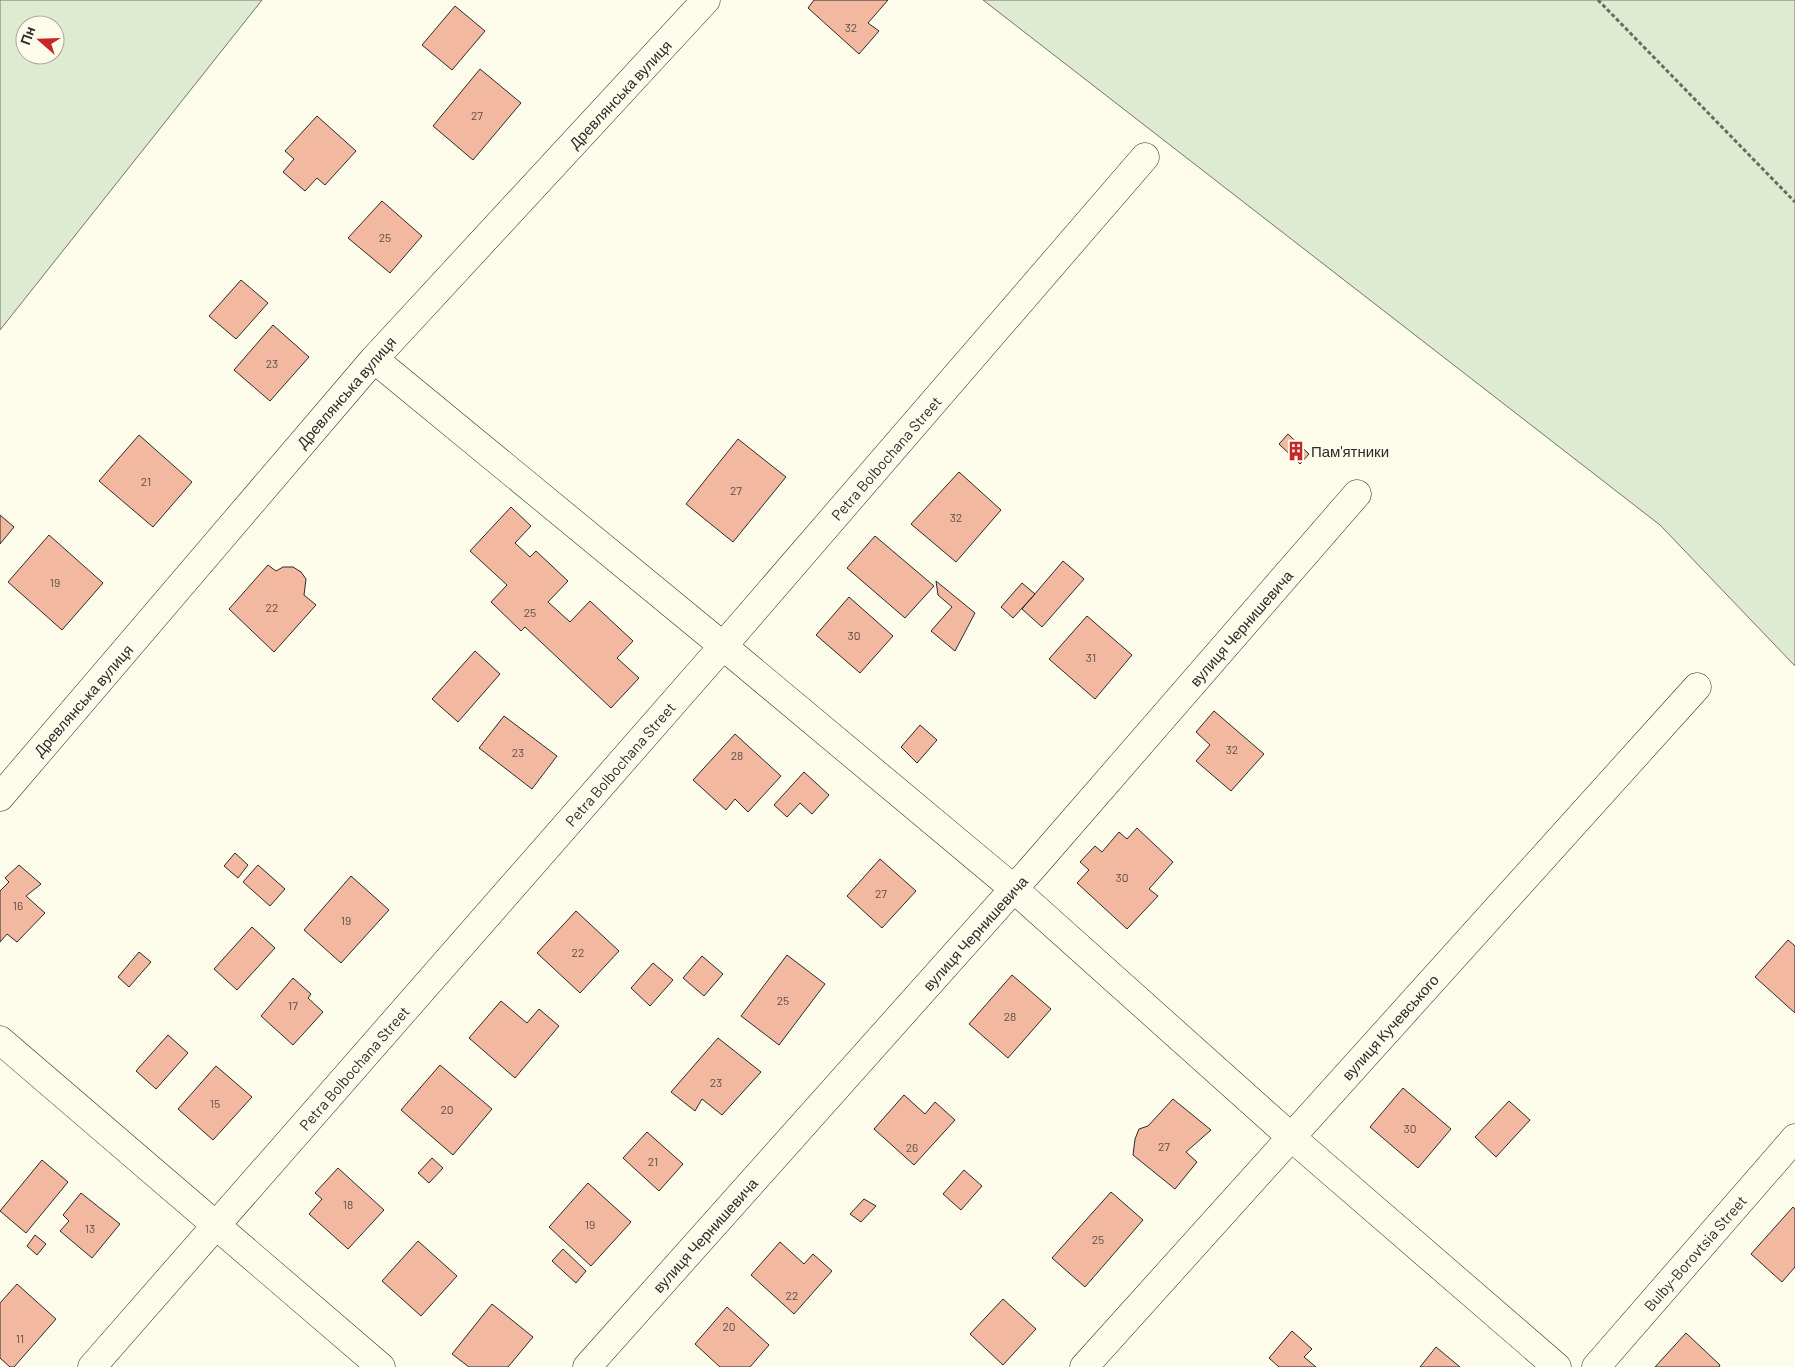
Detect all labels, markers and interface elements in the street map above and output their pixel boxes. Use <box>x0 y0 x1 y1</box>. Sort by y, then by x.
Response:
north arrow <box>15 15 65 65</box>
house number: 32 <box>845 20 857 34</box>
text: Пн <box>16 24 38 47</box>
street label: Древлянська вулиця <box>565 36 675 152</box>
house number: 27 <box>471 108 483 122</box>
house number: 25 <box>379 230 391 244</box>
street label: Древлянська вулиця <box>293 333 399 451</box>
house number: 23 <box>266 356 278 370</box>
street label: Petra Bolbochana Street <box>827 392 945 524</box>
building icon: Пам'ятники <box>1285 440 1307 462</box>
place label: Пам'ятники <box>1311 442 1389 460</box>
house number: 21 <box>141 474 151 488</box>
house number: 27 <box>730 483 742 497</box>
house number: 32 <box>950 510 962 524</box>
street label: вулиця Чернишевича <box>1186 566 1297 690</box>
house number: 19 <box>50 575 60 589</box>
house number: 22 <box>266 600 278 614</box>
house number: 25 <box>524 605 536 619</box>
house number: 30 <box>848 628 860 642</box>
street label: Древлянська вулиця <box>30 641 136 759</box>
house number: 31 <box>1086 650 1096 664</box>
street label: Petra Bolbochana Street <box>561 698 679 830</box>
house number: 32 <box>1226 742 1238 756</box>
house number: 23 <box>512 745 524 759</box>
house number: 28 <box>731 748 743 762</box>
house number: 30 <box>1116 870 1128 884</box>
street label: вулиця Чернишевича <box>919 872 1032 994</box>
house number: 27 <box>875 886 887 900</box>
house number: 16 <box>13 898 23 912</box>
house number: 19 <box>341 913 351 927</box>
house number: 22 <box>572 945 584 959</box>
street label: вулиця Кучевського <box>1338 971 1442 1083</box>
house number: 25 <box>777 993 789 1007</box>
house number: 17 <box>288 998 298 1012</box>
street label: Petra Bolbochana Street <box>295 1002 413 1134</box>
house number: 28 <box>1004 1009 1016 1023</box>
house number: 23 <box>710 1075 722 1089</box>
house number: 15 <box>210 1096 220 1110</box>
house number: 20 <box>440 1102 454 1116</box>
house number: 30 <box>1404 1121 1416 1135</box>
house number: 27 <box>1158 1139 1170 1153</box>
house number: 26 <box>906 1140 918 1154</box>
house number: 21 <box>648 1154 658 1168</box>
street label: вулиця Чернишевича <box>649 1174 762 1296</box>
street label: Bulby-Borovtsia Street <box>1640 1191 1750 1315</box>
house number: 18 <box>343 1197 353 1211</box>
house number: 19 <box>585 1217 595 1231</box>
house number: 13 <box>85 1221 95 1235</box>
house number: 25 <box>1092 1232 1104 1246</box>
house number: 22 <box>786 1288 798 1302</box>
house number: 20 <box>722 1319 736 1333</box>
house number: 11 <box>16 1331 24 1345</box>

